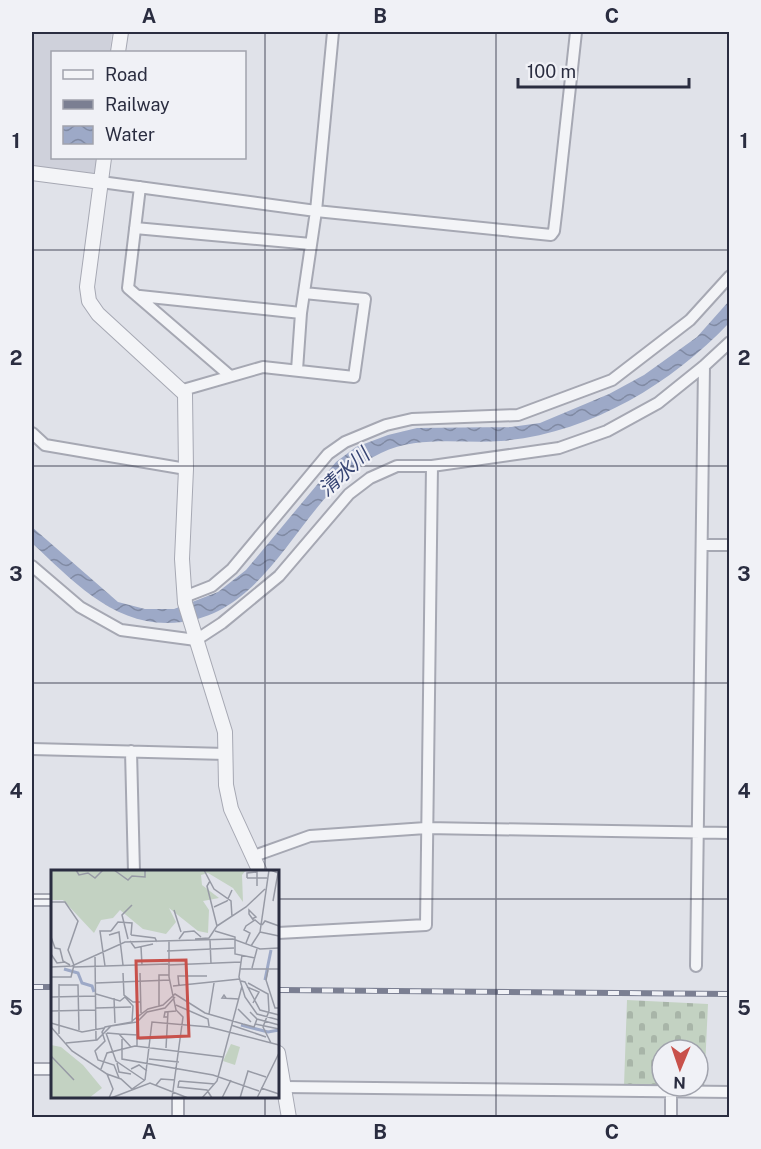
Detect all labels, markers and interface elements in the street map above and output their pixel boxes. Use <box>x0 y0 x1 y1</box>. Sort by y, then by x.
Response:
text: A <box>142 4 156 28</box>
text: B <box>373 4 387 28</box>
text: C <box>605 4 619 28</box>
legend <box>51 51 246 159</box>
scale bar <box>518 51 689 89</box>
text: 100 m <box>527 61 576 82</box>
text: Road <box>105 64 148 85</box>
text: Railway <box>105 94 170 115</box>
text: Water <box>105 124 155 145</box>
text: 1 <box>12 129 20 153</box>
text: 1 <box>740 129 748 153</box>
text: 2 <box>10 346 22 370</box>
text: 2 <box>738 346 750 370</box>
water label: 清水川 <box>314 442 376 501</box>
text: 3 <box>9 562 23 586</box>
text: 3 <box>737 562 751 586</box>
text: 4 <box>9 779 23 803</box>
text: 4 <box>737 779 751 803</box>
inset map <box>51 870 279 1098</box>
text: 5 <box>9 996 23 1020</box>
text: 5 <box>737 996 751 1020</box>
north arrow <box>650 1038 710 1098</box>
text: N <box>673 1073 686 1092</box>
text: A <box>142 1120 156 1144</box>
text: B <box>373 1120 387 1144</box>
text: C <box>605 1120 619 1144</box>

